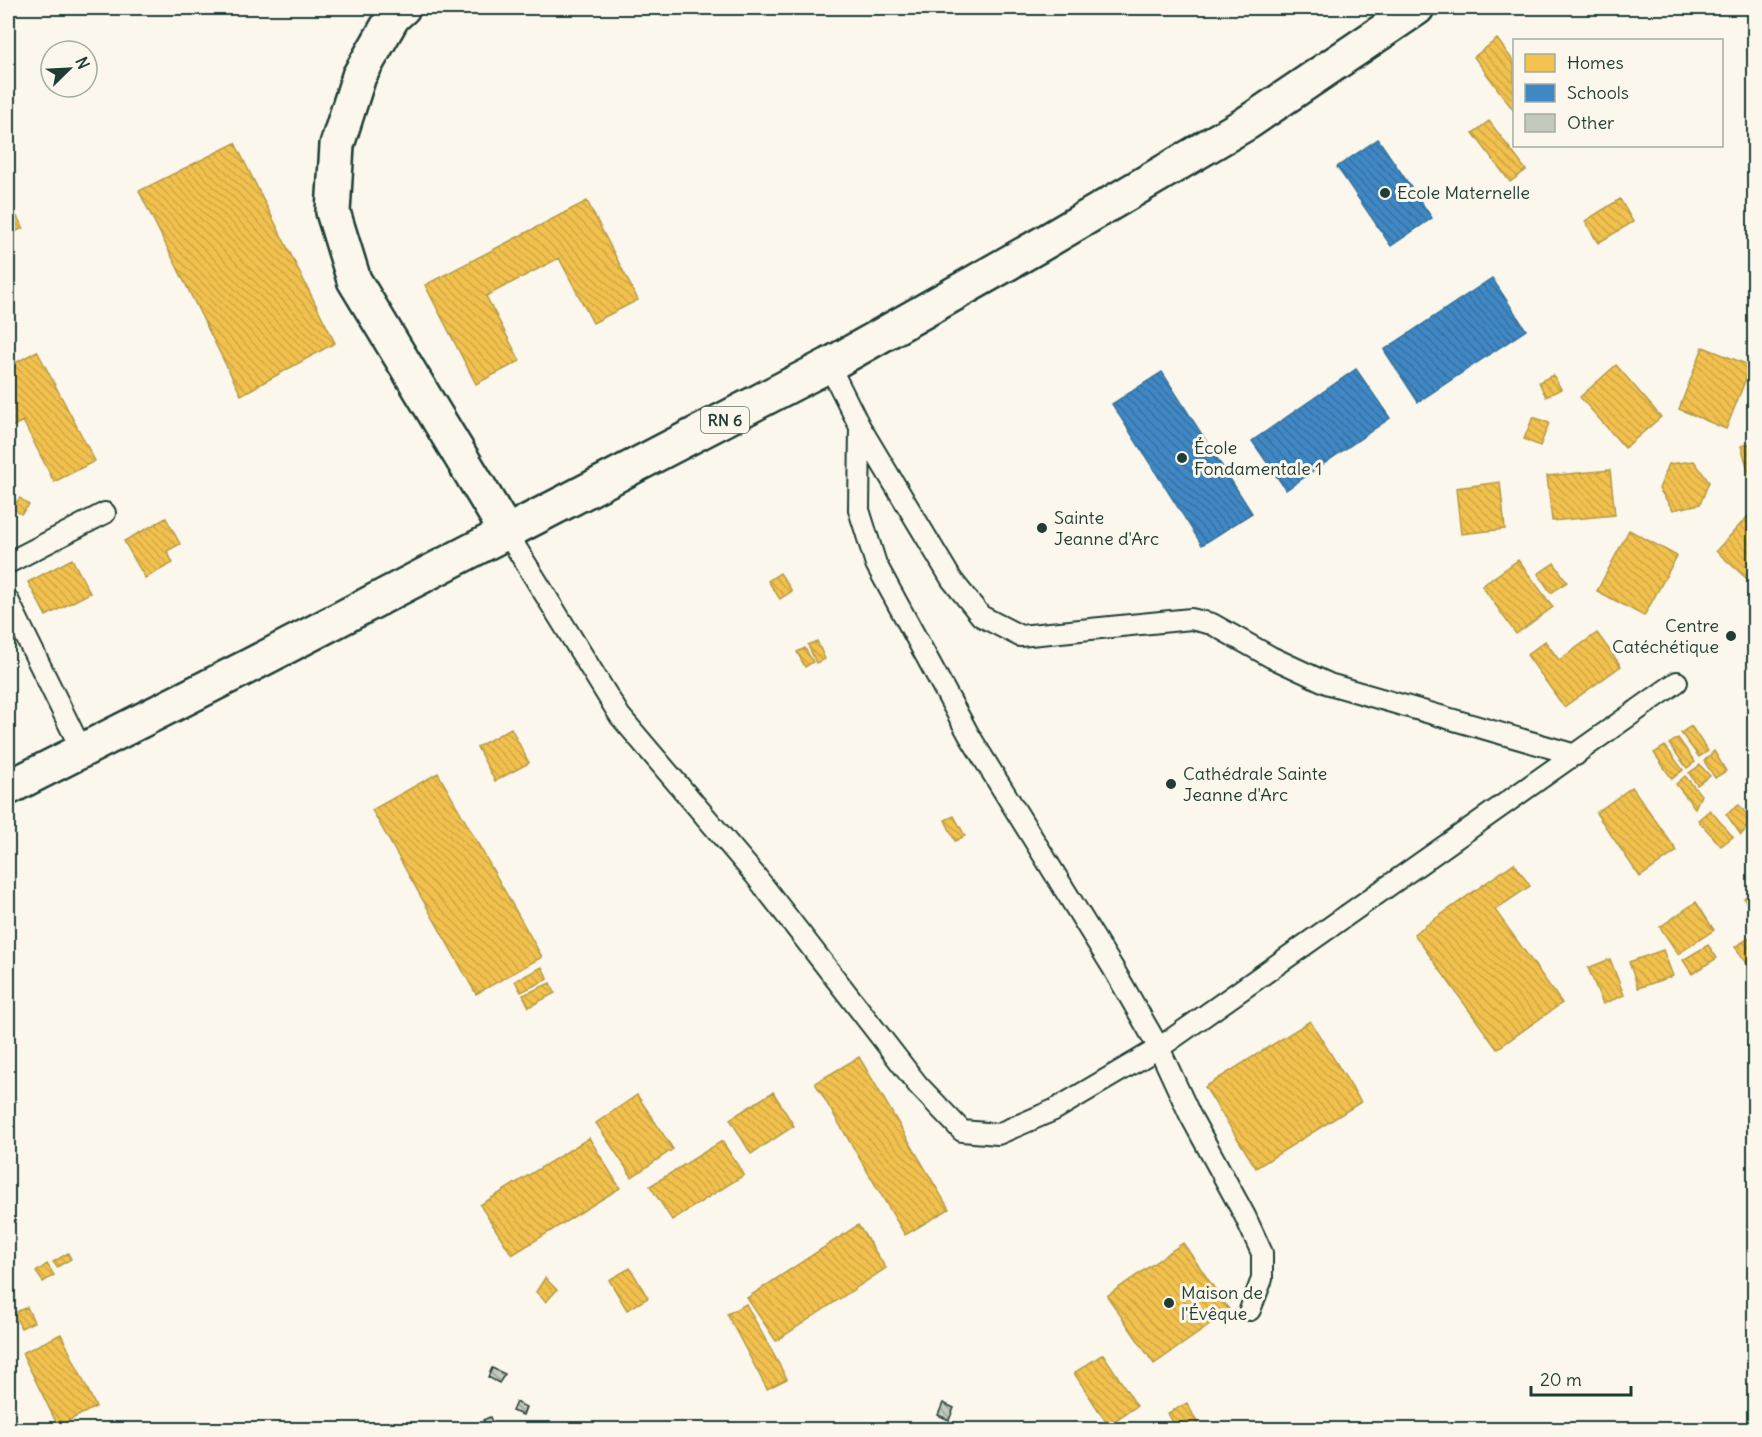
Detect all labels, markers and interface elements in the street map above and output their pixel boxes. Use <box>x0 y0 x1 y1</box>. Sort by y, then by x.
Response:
north arrow <box>39 39 99 99</box>
legend <box>1513 39 1723 147</box>
text: Homes <box>1567 51 1624 74</box>
text: N <box>71 54 94 72</box>
text: Schools <box>1567 81 1629 104</box>
text: Other <box>1567 111 1615 134</box>
place label: Ecole Maternelle <box>1397 181 1530 204</box>
marker: Ecole Maternelle <box>1378 186 1392 200</box>
road number: RN 6 <box>701 407 749 433</box>
place label: École Fondamentale 1 <box>1194 436 1322 480</box>
marker: École Fondamentale 1 <box>1175 451 1189 465</box>
place label: Sainte Jeanne d'Arc <box>1054 506 1159 550</box>
marker: Sainte Jeanne d'Arc <box>1035 521 1049 535</box>
place label: Centre Catéchétique <box>1612 614 1719 658</box>
marker: Centre Catéchétique <box>1724 629 1738 643</box>
place label: Cathédrale Sainte Jeanne d'Arc <box>1183 762 1327 806</box>
marker: Cathédrale Sainte Jeanne d'Arc <box>1164 777 1178 791</box>
place label: Maison de l'Évêque <box>1181 1281 1263 1325</box>
marker: Maison de l'Évêque <box>1162 1296 1176 1310</box>
scale bar <box>1531 1359 1632 1397</box>
text: 20 m <box>1540 1368 1582 1391</box>

